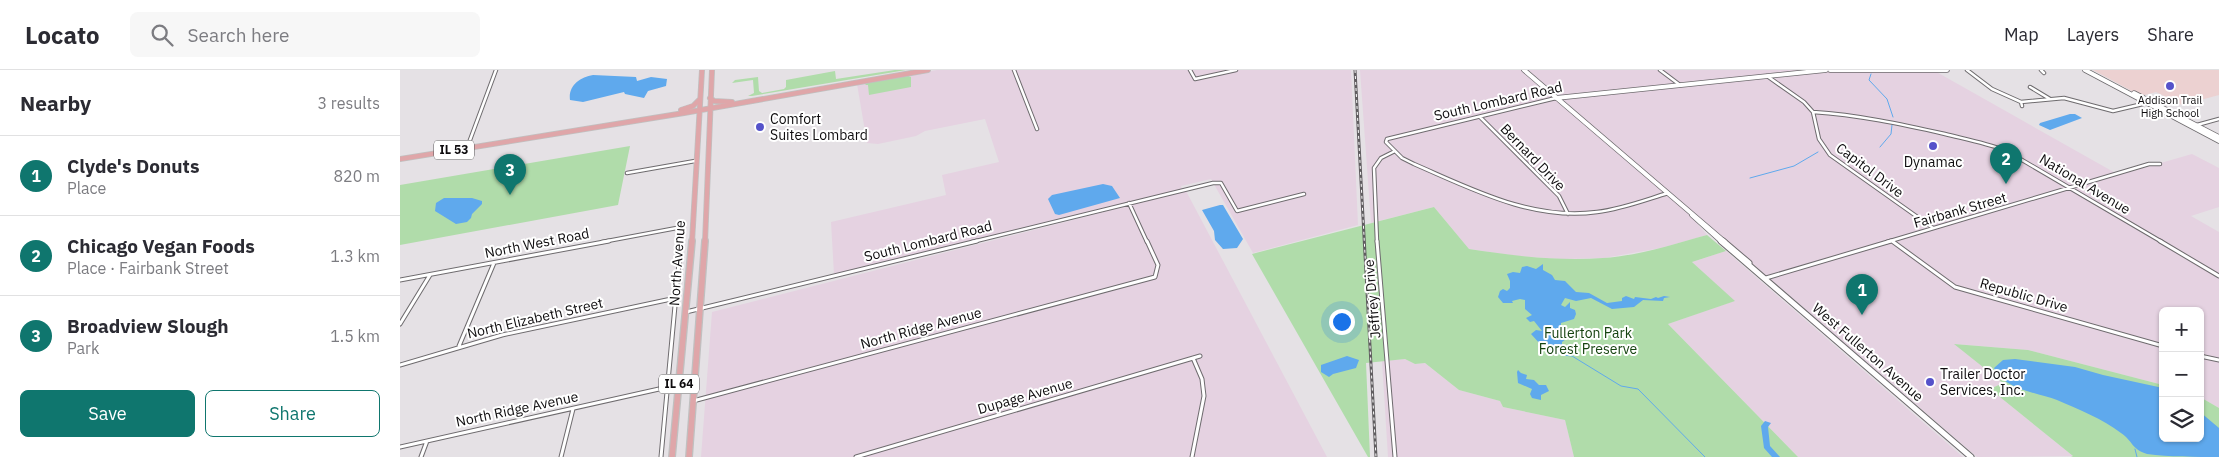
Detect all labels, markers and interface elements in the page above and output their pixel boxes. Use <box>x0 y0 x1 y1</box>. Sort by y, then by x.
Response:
search box <box>130 12 480 57</box>
text: Locato <box>25 19 100 51</box>
icon: search <box>148 21 176 49</box>
text: Search here <box>188 23 289 47</box>
text: Map <box>2004 23 2039 46</box>
text: Layers <box>2067 23 2119 46</box>
text: Share <box>2147 23 2194 46</box>
street label: South Lombard Road <box>1432 77 1564 125</box>
marker: Addison Trail High School <box>2164 80 2176 92</box>
text: Nearby <box>20 89 91 117</box>
text: 3 results <box>317 93 380 113</box>
place label: Addison Trail High School <box>2138 93 2202 120</box>
place label: Comfort Suites Lombard <box>770 110 868 144</box>
street label: Bernard Drive <box>1497 120 1570 195</box>
marker: Comfort Suites Lombard <box>754 121 766 133</box>
street label: Capitol Drive <box>1833 139 1908 201</box>
road number: IL 53 <box>434 140 474 160</box>
marker: Dynamac <box>1927 140 1939 152</box>
pin: 2 <box>1990 143 2022 184</box>
street label: National Avenue <box>2036 150 2134 218</box>
place label: Dynamac <box>1904 153 1962 171</box>
text: Clyde's Donuts <box>67 154 199 178</box>
pin: 3 <box>494 154 526 195</box>
text: 1 <box>31 166 41 186</box>
text: 820 m <box>333 166 380 186</box>
text: Place <box>67 178 106 198</box>
street label: Fairbank Street <box>1911 188 2009 232</box>
street label: South Lombard Road <box>862 216 994 266</box>
street label: North Avenue <box>665 219 689 306</box>
street label: North West Road <box>483 224 591 262</box>
text: Chicago Vegan Foods <box>67 234 255 258</box>
text: 2 <box>31 246 41 266</box>
text: 1.3 km <box>330 246 380 266</box>
text: Place · Fairbank Street <box>67 258 229 278</box>
street label: Jeffrey Drive <box>1360 258 1384 339</box>
pin: 1 <box>1846 274 1878 315</box>
street label: Republic Drive <box>1978 274 2070 316</box>
street label: North Elizabeth Street <box>465 294 605 342</box>
street label: West Fullerton Avenue <box>1809 299 1928 405</box>
street label: North Ridge Avenue <box>858 303 984 353</box>
map controls <box>2159 307 2204 442</box>
button: + <box>2159 307 2204 352</box>
your location <box>1329 309 1355 335</box>
text: Broadview Slough <box>67 314 229 338</box>
park label: Fullerton Park Forest Preserve <box>1539 324 1637 358</box>
text: 3 <box>31 326 41 346</box>
text: 1.5 km <box>330 326 380 346</box>
text: Park <box>67 338 99 358</box>
button: − <box>2159 352 2204 397</box>
place label: Trailer Doctor Services, Inc. <box>1940 365 2025 399</box>
road number: IL 64 <box>659 374 699 394</box>
street label: Dupage Avenue <box>975 374 1075 418</box>
marker: Trailer Doctor Services, Inc. <box>1924 376 1936 388</box>
street label: North Ridge Avenue <box>454 387 580 431</box>
button: Save <box>20 390 195 437</box>
button: Share <box>205 390 380 437</box>
button: layers <box>2159 397 2204 442</box>

